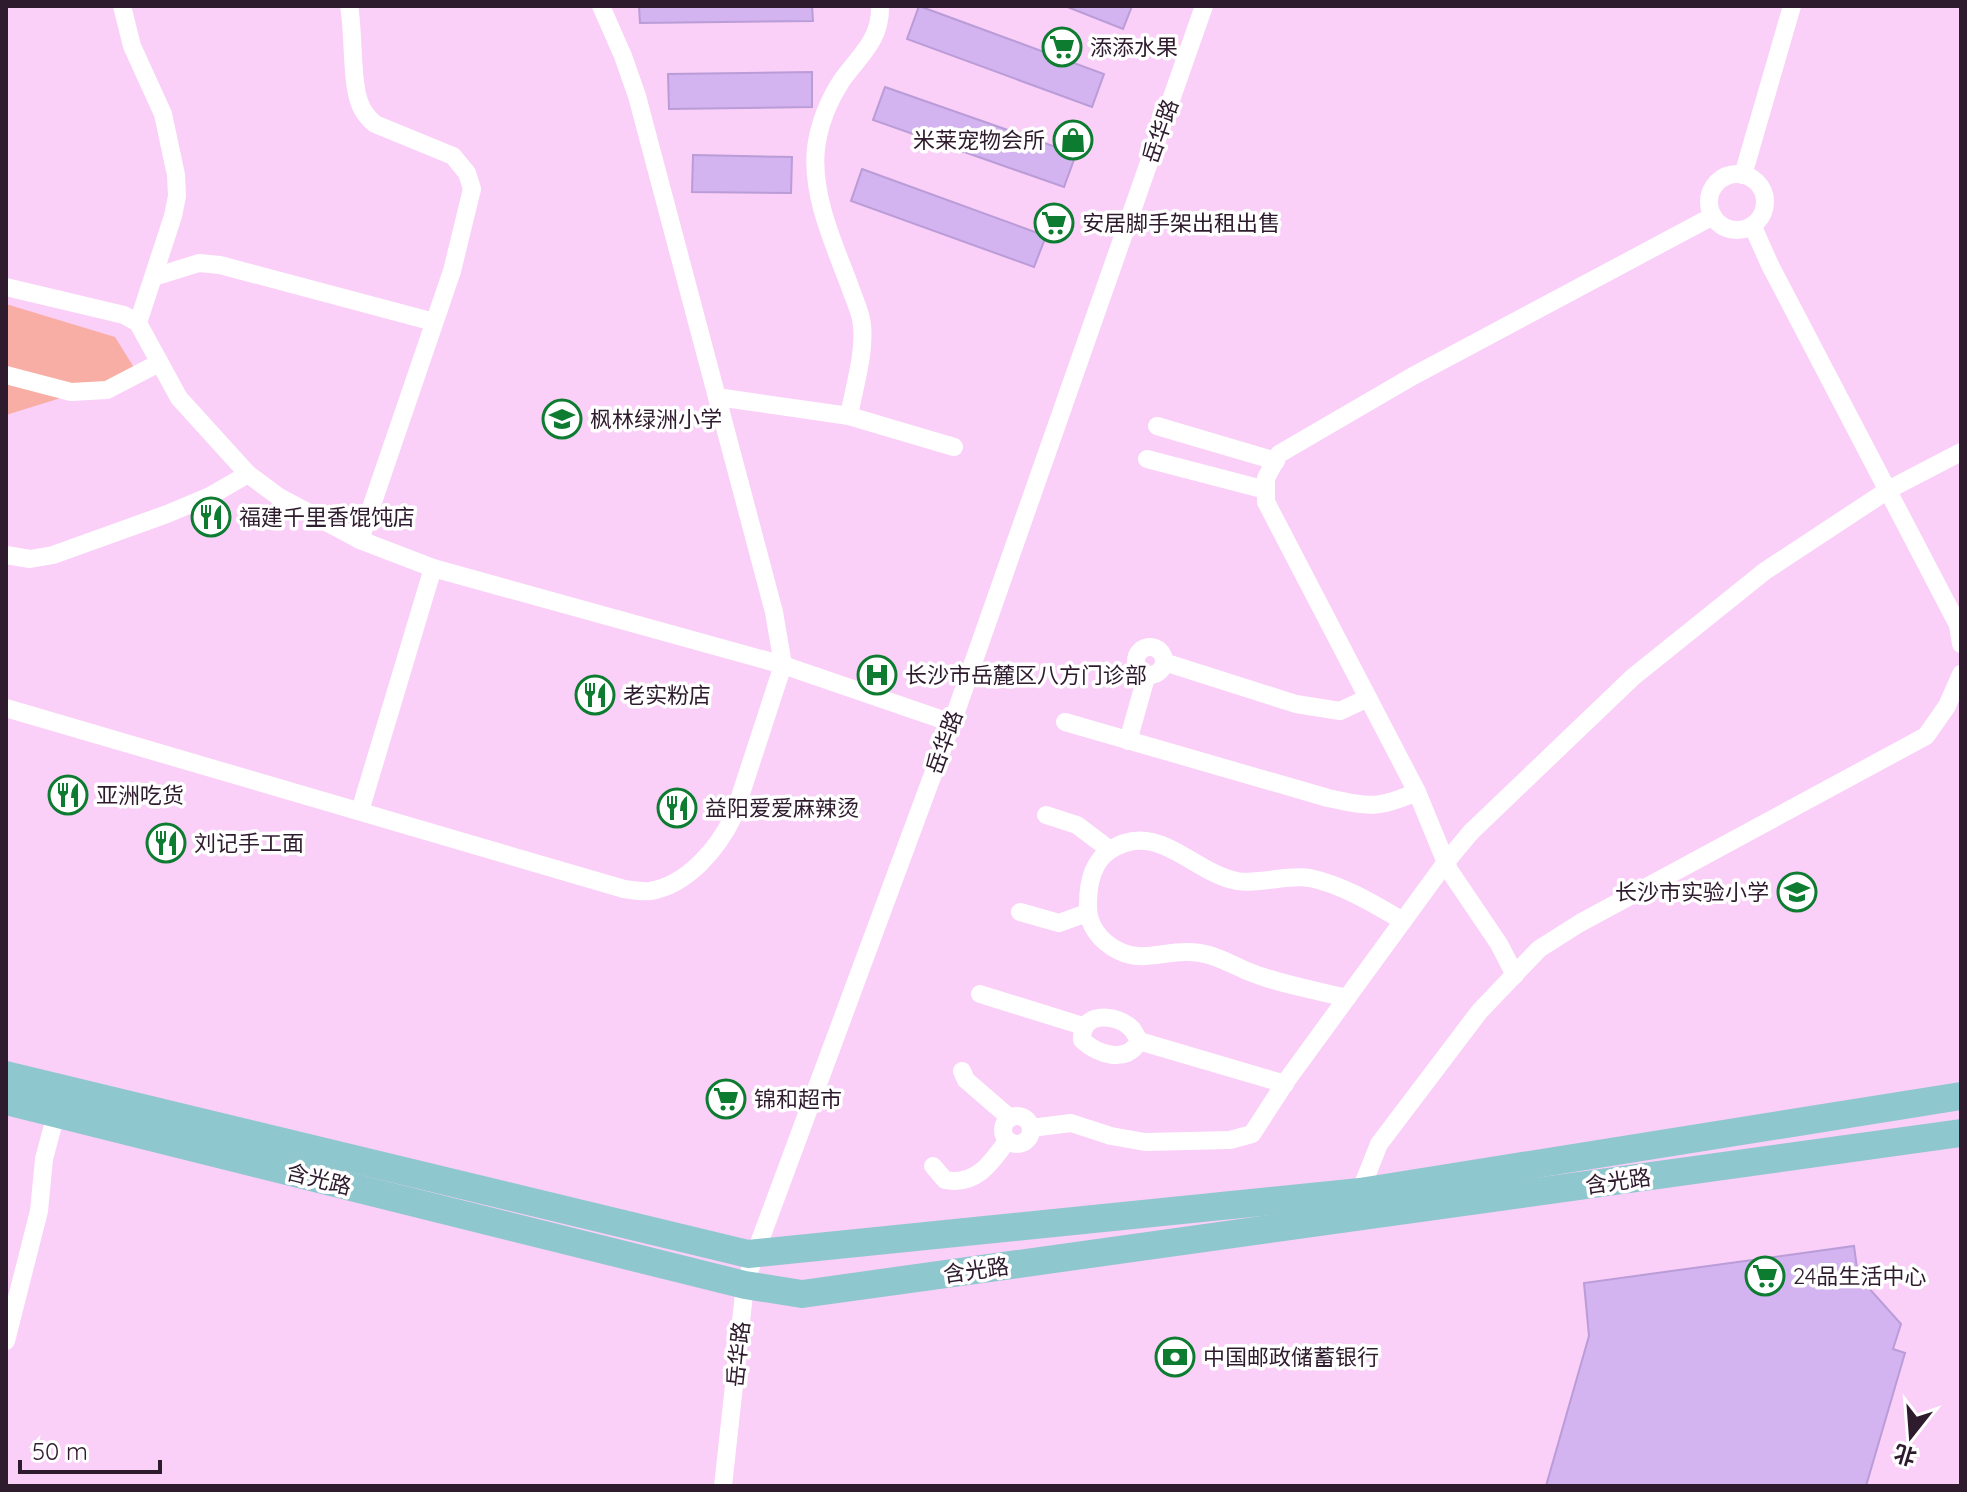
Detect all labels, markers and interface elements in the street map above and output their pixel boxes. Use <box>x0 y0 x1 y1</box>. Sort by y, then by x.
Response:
supermarket icon: 添添水果 <box>1041 26 1083 68</box>
place label: 添添水果 <box>1090 33 1178 61</box>
street label: 岳华路 <box>1136 95 1184 167</box>
shop icon: 米莱宠物会所 <box>1052 119 1094 161</box>
place label: 米莱宠物会所 <box>913 126 1045 154</box>
supermarket icon: 安居脚手架出租出售 <box>1033 202 1075 244</box>
place label: 安居脚手架出租出售 <box>1082 209 1280 237</box>
school or university icon: 枫林绿洲小学 <box>541 398 583 440</box>
place label: 枫林绿洲小学 <box>590 405 722 433</box>
restaurant icon: 福建千里香馄饨店 <box>190 496 232 538</box>
place label: 福建千里香馄饨店 <box>239 503 415 531</box>
hospital icon: 长沙市岳麓区八方门诊部 <box>856 654 898 696</box>
place label: 长沙市岳麓区八方门诊部 <box>905 661 1147 689</box>
restaurant icon: 老实粉店 <box>574 674 616 716</box>
place label: 老实粉店 <box>623 681 711 709</box>
street label: 岳华路 <box>920 706 968 778</box>
restaurant icon: 亚洲吃货 <box>47 774 89 816</box>
place label: 亚洲吃货 <box>96 781 184 809</box>
restaurant icon: 益阳爱爱麻辣烫 <box>656 787 698 829</box>
place label: 益阳爱爱麻辣烫 <box>705 794 859 822</box>
restaurant icon: 刘记手工面 <box>145 822 187 864</box>
place label: 刘记手工面 <box>194 829 304 857</box>
school or university icon: 长沙市实验小学 <box>1776 871 1818 913</box>
place label: 长沙市实验小学 <box>1615 878 1769 906</box>
supermarket icon: 锦和超市 <box>705 1078 747 1120</box>
place label: 锦和超市 <box>754 1085 842 1113</box>
street label: 含光路 <box>284 1157 354 1201</box>
street label: 含光路 <box>1583 1163 1653 1199</box>
street label: 含光路 <box>941 1252 1011 1288</box>
supermarket icon: 24品生活中心 <box>1744 1255 1786 1297</box>
place label: 24品生活中心 <box>1793 1262 1926 1290</box>
street label: 岳华路 <box>721 1320 755 1388</box>
bank icon: 中国邮政储蓄银行 <box>1154 1336 1196 1378</box>
place label: 中国邮政储蓄银行 <box>1203 1343 1379 1371</box>
north arrow <box>1871 1396 1951 1476</box>
scale bar <box>20 1424 160 1474</box>
text: 50 m <box>32 1436 88 1466</box>
text: 北 <box>1891 1439 1920 1472</box>

